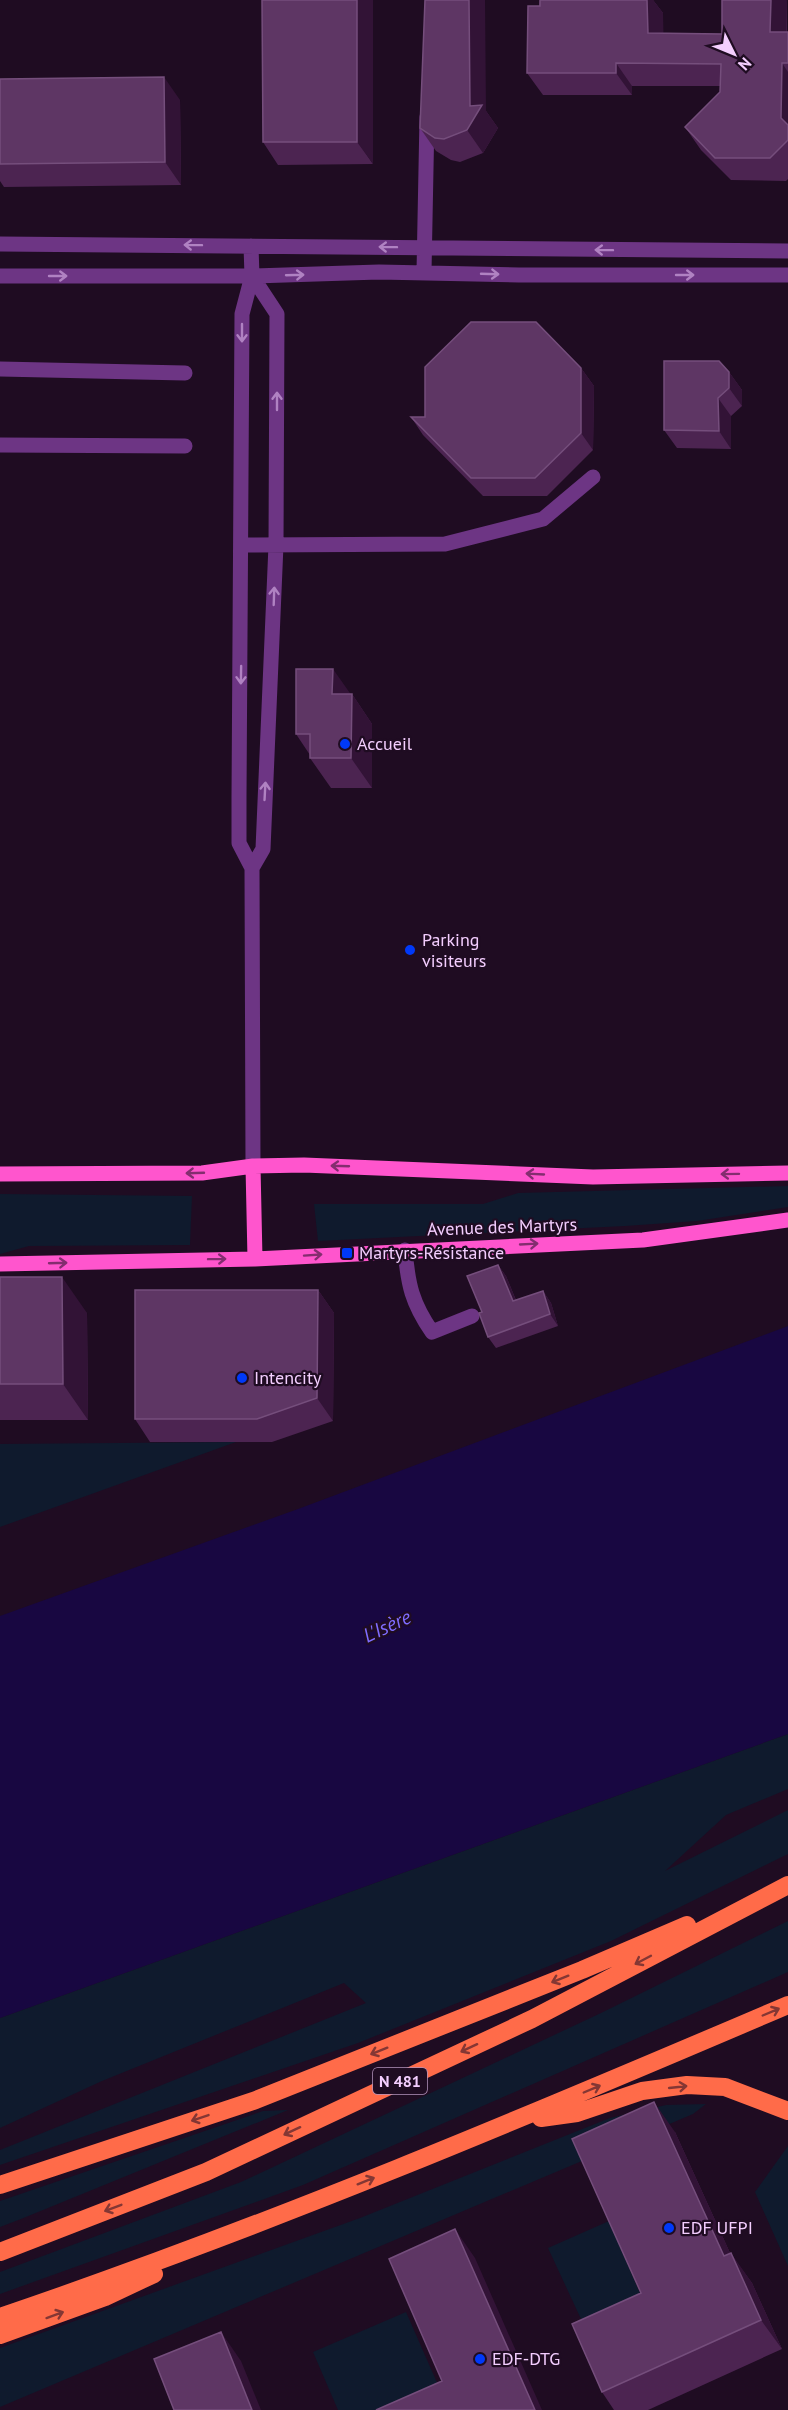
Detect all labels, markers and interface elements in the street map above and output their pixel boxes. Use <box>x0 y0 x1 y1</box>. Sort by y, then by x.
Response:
north arrow <box>704 24 764 84</box>
text: N <box>734 54 756 75</box>
one-way arrow <box>183 239 203 250</box>
one-way arrow <box>378 242 398 253</box>
one-way arrow <box>594 244 614 255</box>
one-way arrow <box>285 269 305 280</box>
one-way arrow <box>480 269 500 280</box>
one-way arrow <box>675 269 695 281</box>
one-way arrow <box>48 270 68 282</box>
one-way arrow <box>236 323 248 343</box>
one-way arrow <box>271 392 283 412</box>
one-way arrow <box>268 587 279 607</box>
one-way arrow <box>235 665 247 685</box>
place label: Accueil <box>357 732 413 755</box>
marker: Accueil <box>338 737 352 751</box>
one-way arrow <box>260 782 271 802</box>
place label: Parking visiteurs <box>422 928 486 972</box>
marker: Parking visiteurs <box>403 943 417 957</box>
one-way arrow <box>330 1160 350 1171</box>
one-way arrow <box>185 1167 205 1179</box>
one-way arrow <box>525 1169 545 1180</box>
one-way arrow <box>720 1169 740 1180</box>
street label: Avenue des Martyrs <box>427 1212 577 1241</box>
one-way arrow <box>518 1238 538 1249</box>
place label: Martyrs-Résistance <box>359 1241 504 1264</box>
marker: Martyrs-Résistance <box>340 1246 354 1260</box>
one-way arrow <box>302 1249 322 1260</box>
one-way arrow <box>206 1254 226 1265</box>
one-way arrow <box>48 1257 68 1268</box>
place label: Intencity <box>254 1366 322 1389</box>
marker: Intencity <box>235 1371 249 1385</box>
water label: L'Isère <box>359 1603 416 1648</box>
one-way arrow <box>634 1955 652 1967</box>
one-way arrow <box>552 1974 570 1985</box>
one-way arrow <box>761 2006 780 2017</box>
one-way arrow <box>460 2043 478 2055</box>
one-way arrow <box>370 2046 389 2057</box>
road number: N 481 <box>373 2068 427 2094</box>
one-way arrow <box>667 2081 687 2092</box>
one-way arrow <box>582 2083 600 2094</box>
one-way arrow <box>191 2114 210 2125</box>
one-way arrow <box>284 2125 302 2137</box>
one-way arrow <box>356 2175 375 2186</box>
one-way arrow <box>105 2203 123 2214</box>
place label: EDF UFPI <box>681 2216 753 2239</box>
marker: EDF UFPI <box>662 2221 676 2235</box>
one-way arrow <box>45 2309 64 2320</box>
place label: EDF-DTG <box>492 2347 560 2370</box>
marker: EDF-DTG <box>473 2352 487 2366</box>

